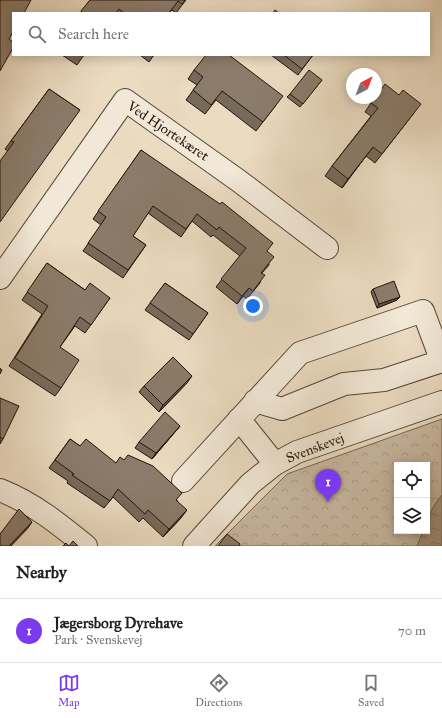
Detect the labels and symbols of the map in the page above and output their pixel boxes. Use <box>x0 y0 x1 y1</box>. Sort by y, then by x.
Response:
north arrow <box>346 68 382 104</box>
street label: Ved Hjortekæret <box>123 97 212 165</box>
your location <box>243 296 263 316</box>
street label: Svenskevej <box>284 429 346 467</box>
pin: 1 <box>315 469 341 502</box>

